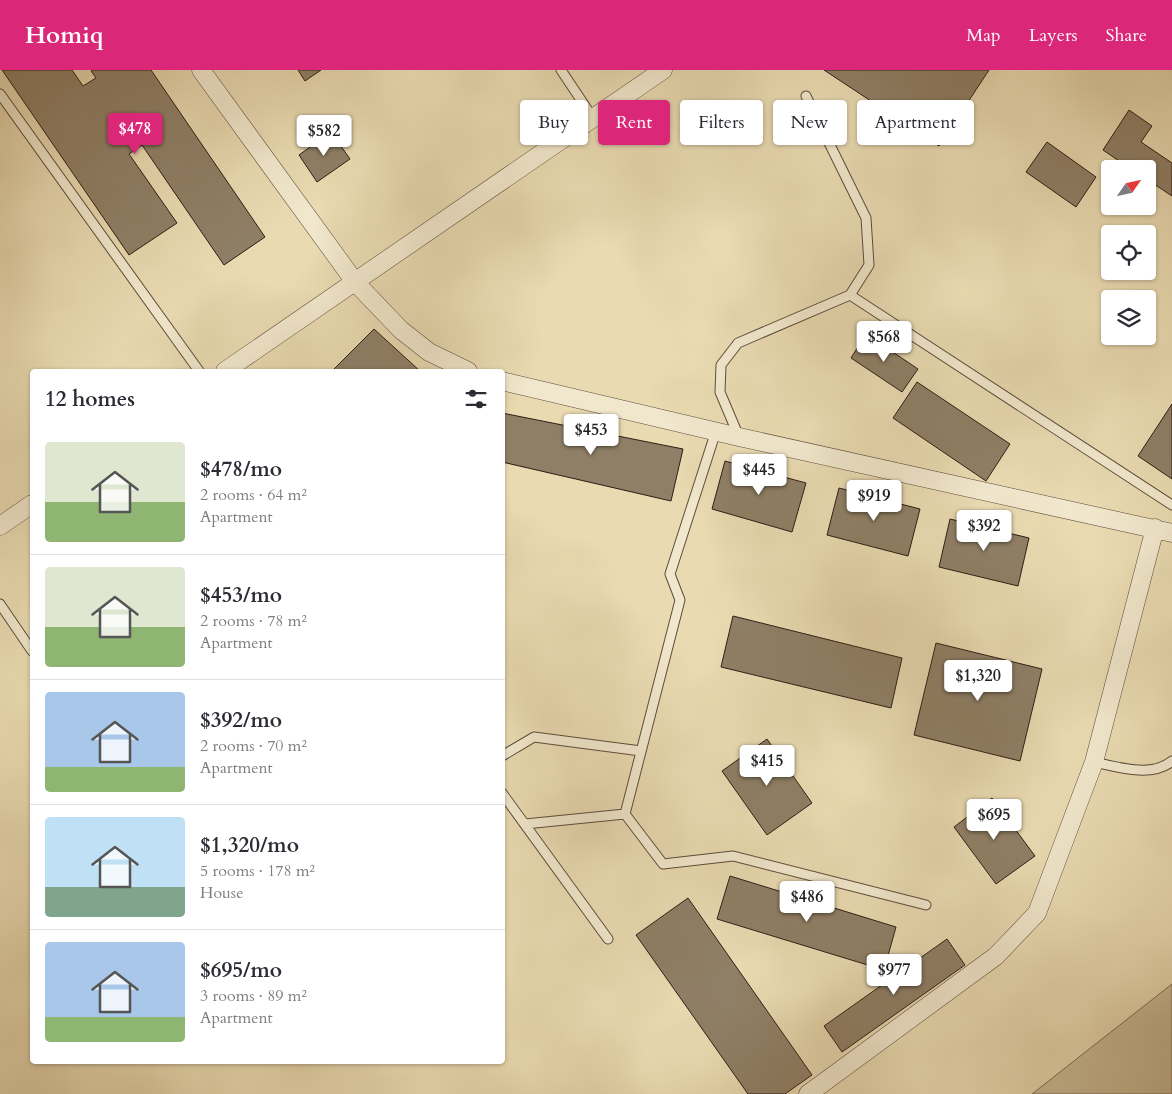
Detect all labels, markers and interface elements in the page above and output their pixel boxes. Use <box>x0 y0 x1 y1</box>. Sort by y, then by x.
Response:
text: Homiq <box>25 19 104 52</box>
text: Map <box>966 23 1001 48</box>
text: Layers <box>1029 23 1078 48</box>
text: Share <box>1106 23 1147 48</box>
chip: Buy <box>520 100 588 145</box>
chip: Rent <box>598 100 670 145</box>
chip: Filters <box>680 100 763 145</box>
chip: New <box>773 100 847 145</box>
chip: Apartment <box>857 100 974 145</box>
pin: $478 <box>105 112 165 155</box>
pin: $582 <box>294 114 354 157</box>
text: $478 <box>119 118 151 140</box>
text: $582 <box>308 120 340 142</box>
north arrow <box>1101 160 1156 215</box>
map controls <box>1101 160 1156 345</box>
button: locate <box>1101 225 1156 280</box>
button: layers <box>1101 290 1156 345</box>
pin: $568 <box>854 320 914 363</box>
text: $568 <box>868 326 900 348</box>
text: 12 homes <box>45 385 135 414</box>
icon: filters <box>462 385 490 413</box>
pin: $453 <box>561 414 621 456</box>
text: $453 <box>575 419 607 441</box>
pin: $445 <box>729 454 789 496</box>
text: $478/mo <box>200 455 282 484</box>
text: $445 <box>743 459 775 481</box>
icon: home <box>85 462 145 522</box>
pin: $919 <box>844 480 904 522</box>
text: 2 rooms · 64 m² <box>200 484 307 506</box>
text: $919 <box>858 485 890 507</box>
text: Apartment <box>200 506 273 528</box>
pin: $392 <box>954 510 1014 552</box>
text: $392 <box>968 515 1000 537</box>
text: $453/mo <box>200 581 282 610</box>
icon: home <box>85 587 145 647</box>
text: 2 rooms · 78 m² <box>200 610 307 632</box>
text: Apartment <box>200 632 273 654</box>
pin: $1,320 <box>937 660 1019 702</box>
text: $1,320 <box>955 665 1001 687</box>
text: $392/mo <box>200 706 282 735</box>
icon: home <box>85 712 145 772</box>
text: 2 rooms · 70 m² <box>200 735 307 757</box>
pin: $415 <box>737 744 797 787</box>
text: $415 <box>751 750 783 772</box>
text: Apartment <box>200 757 273 779</box>
pin: $695 <box>964 798 1024 841</box>
text: $695 <box>978 804 1010 826</box>
text: $1,320/mo <box>200 831 299 860</box>
icon: home <box>85 837 145 897</box>
text: 5 rooms · 178 m² <box>200 860 315 882</box>
pin: $486 <box>777 880 837 923</box>
text: House <box>200 882 243 904</box>
text: $486 <box>791 886 823 908</box>
pin: $977 <box>864 954 924 996</box>
text: $695/mo <box>200 956 282 985</box>
text: $977 <box>878 959 910 981</box>
icon: home <box>85 962 145 1022</box>
text: 3 rooms · 89 m² <box>200 985 307 1007</box>
text: Apartment <box>200 1007 273 1029</box>

